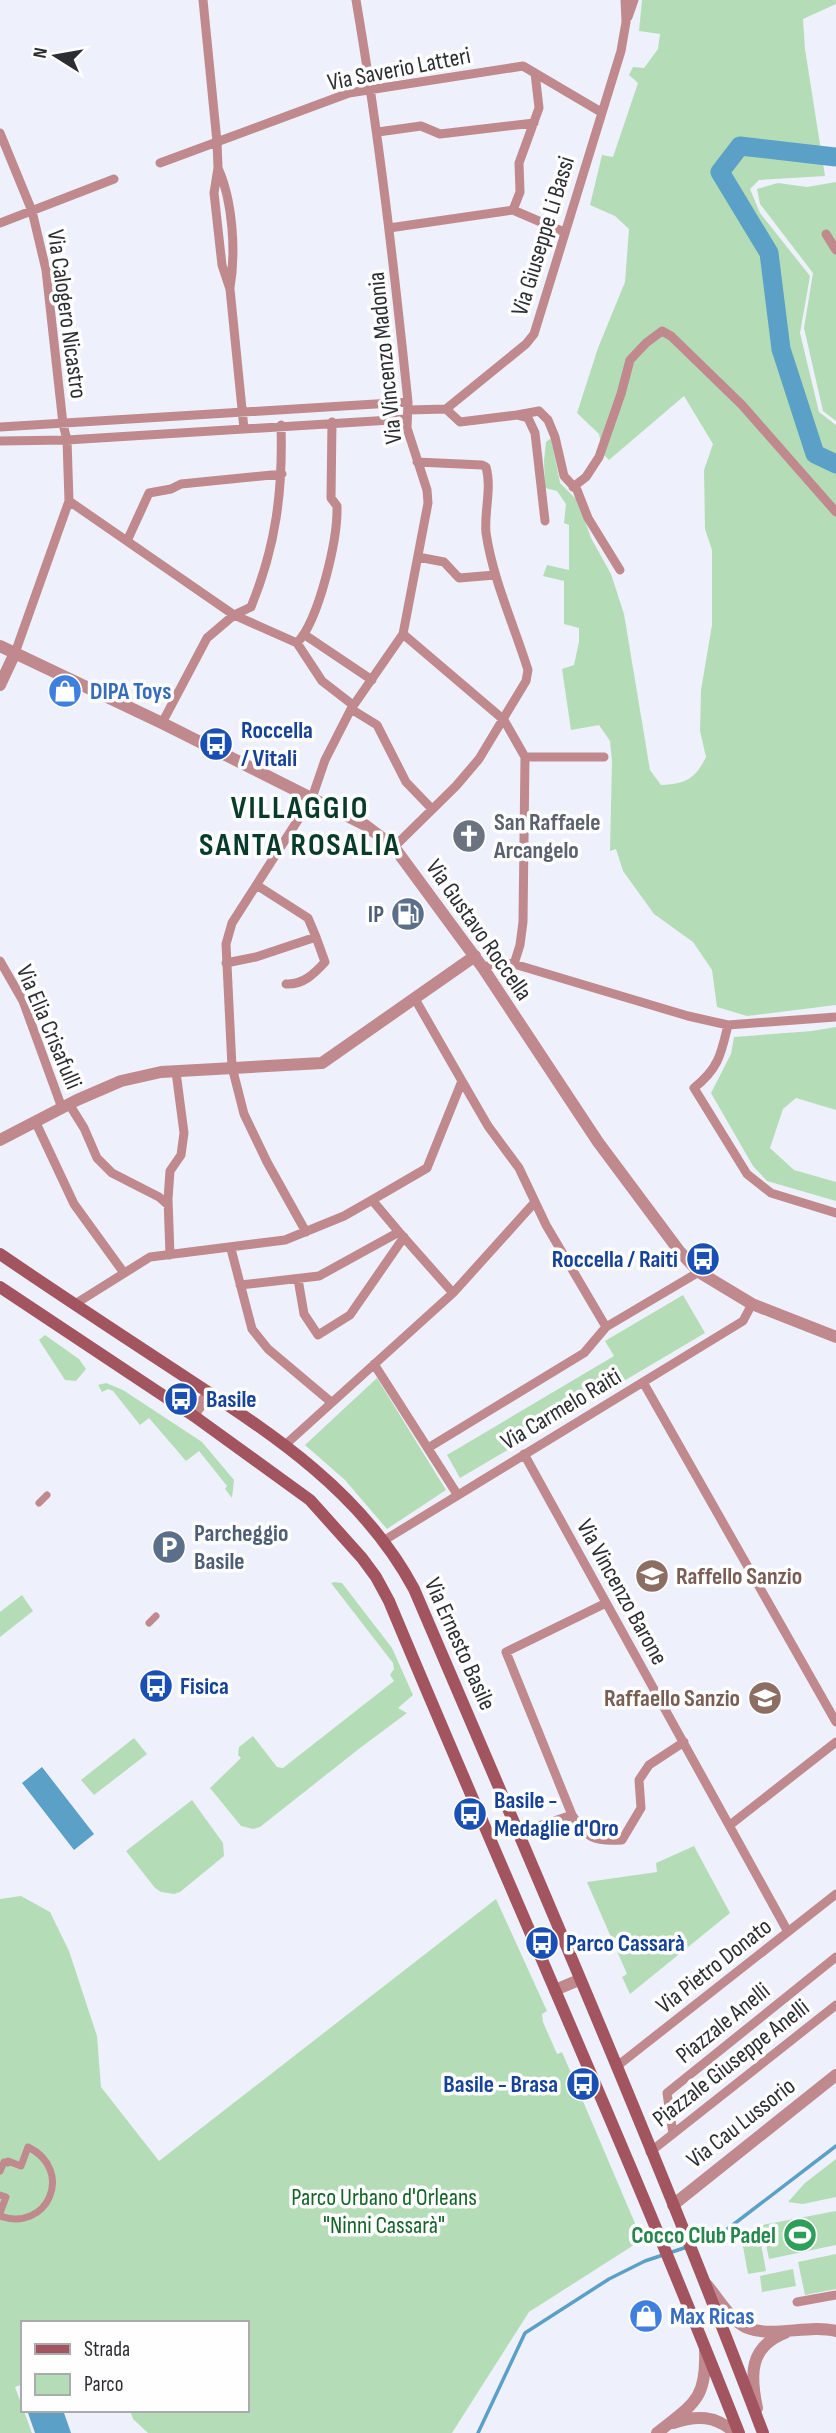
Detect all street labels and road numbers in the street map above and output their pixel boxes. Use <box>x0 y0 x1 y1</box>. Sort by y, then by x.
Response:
street label: Via Saverio Latteri <box>325 41 473 97</box>
street label: Via Giuseppe Li Bassi <box>505 153 581 319</box>
street label: Via Calogero Nicastro <box>41 228 93 400</box>
street label: Via Vincenzo Madonia <box>362 271 408 445</box>
street label: Via Gustavo Roccella <box>420 854 538 1006</box>
street label: Via Elia Crisafulli <box>10 960 88 1094</box>
street label: Via Carmelo Raiti <box>496 1362 626 1456</box>
street label: Via Vincenzo Barone <box>570 1514 674 1670</box>
street label: Via Ernesto Basile <box>418 1573 502 1715</box>
street label: Via Pietro Donato <box>651 1912 777 2020</box>
street label: Piazzale Anelli <box>670 1976 776 2070</box>
street label: Piazzale Giuseppe Anelli <box>647 1993 815 2133</box>
street label: Via Cau Lussorio <box>681 2072 801 2174</box>

